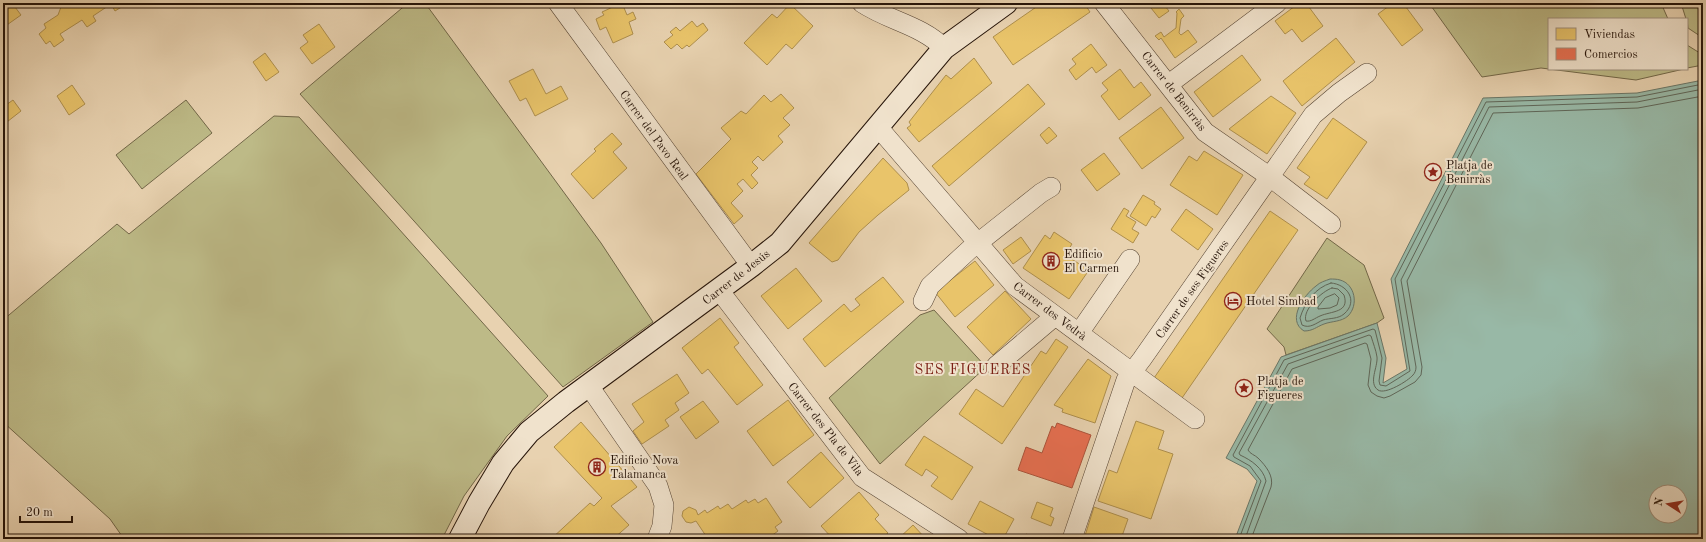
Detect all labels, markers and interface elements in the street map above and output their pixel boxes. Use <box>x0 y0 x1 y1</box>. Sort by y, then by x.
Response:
legend <box>1548 18 1688 70</box>
text: Viviendas <box>1584 29 1635 41</box>
text: Comercios <box>1584 49 1638 61</box>
street label: Carrer de Benirràs <box>1139 50 1208 134</box>
street label: Carrer del Pavo Real <box>617 89 690 183</box>
place label: Platja de Benirràs <box>1446 160 1493 186</box>
place icon: Platja de Benirràs <box>1423 162 1443 182</box>
street label: Carrer de ses Figueres <box>1154 238 1231 341</box>
street label: Carrer de Jesús <box>701 248 772 308</box>
place label: Edificio El Carmen <box>1064 249 1120 275</box>
building icon: Edificio El Carmen <box>1041 251 1061 271</box>
street label: Carrer des Vedrà <box>1010 280 1088 343</box>
hotel icon: Hotel Simbad <box>1223 291 1243 311</box>
place label: Hotel Simbad <box>1246 296 1316 308</box>
district label: SES FIGUERES <box>915 363 1031 377</box>
place label: Platja de Figueres <box>1257 376 1304 402</box>
place icon: Platja de Figueres <box>1234 378 1254 398</box>
street label: Carrer des Pla de Vila <box>785 381 865 479</box>
place label: Edificio Nova Talamanca <box>610 455 679 481</box>
building icon: Edificio Nova Talamanca <box>587 457 607 477</box>
north arrow <box>1648 484 1688 524</box>
text: N <box>1653 496 1666 507</box>
scale bar <box>20 498 72 524</box>
text: 20 m <box>26 507 53 519</box>

